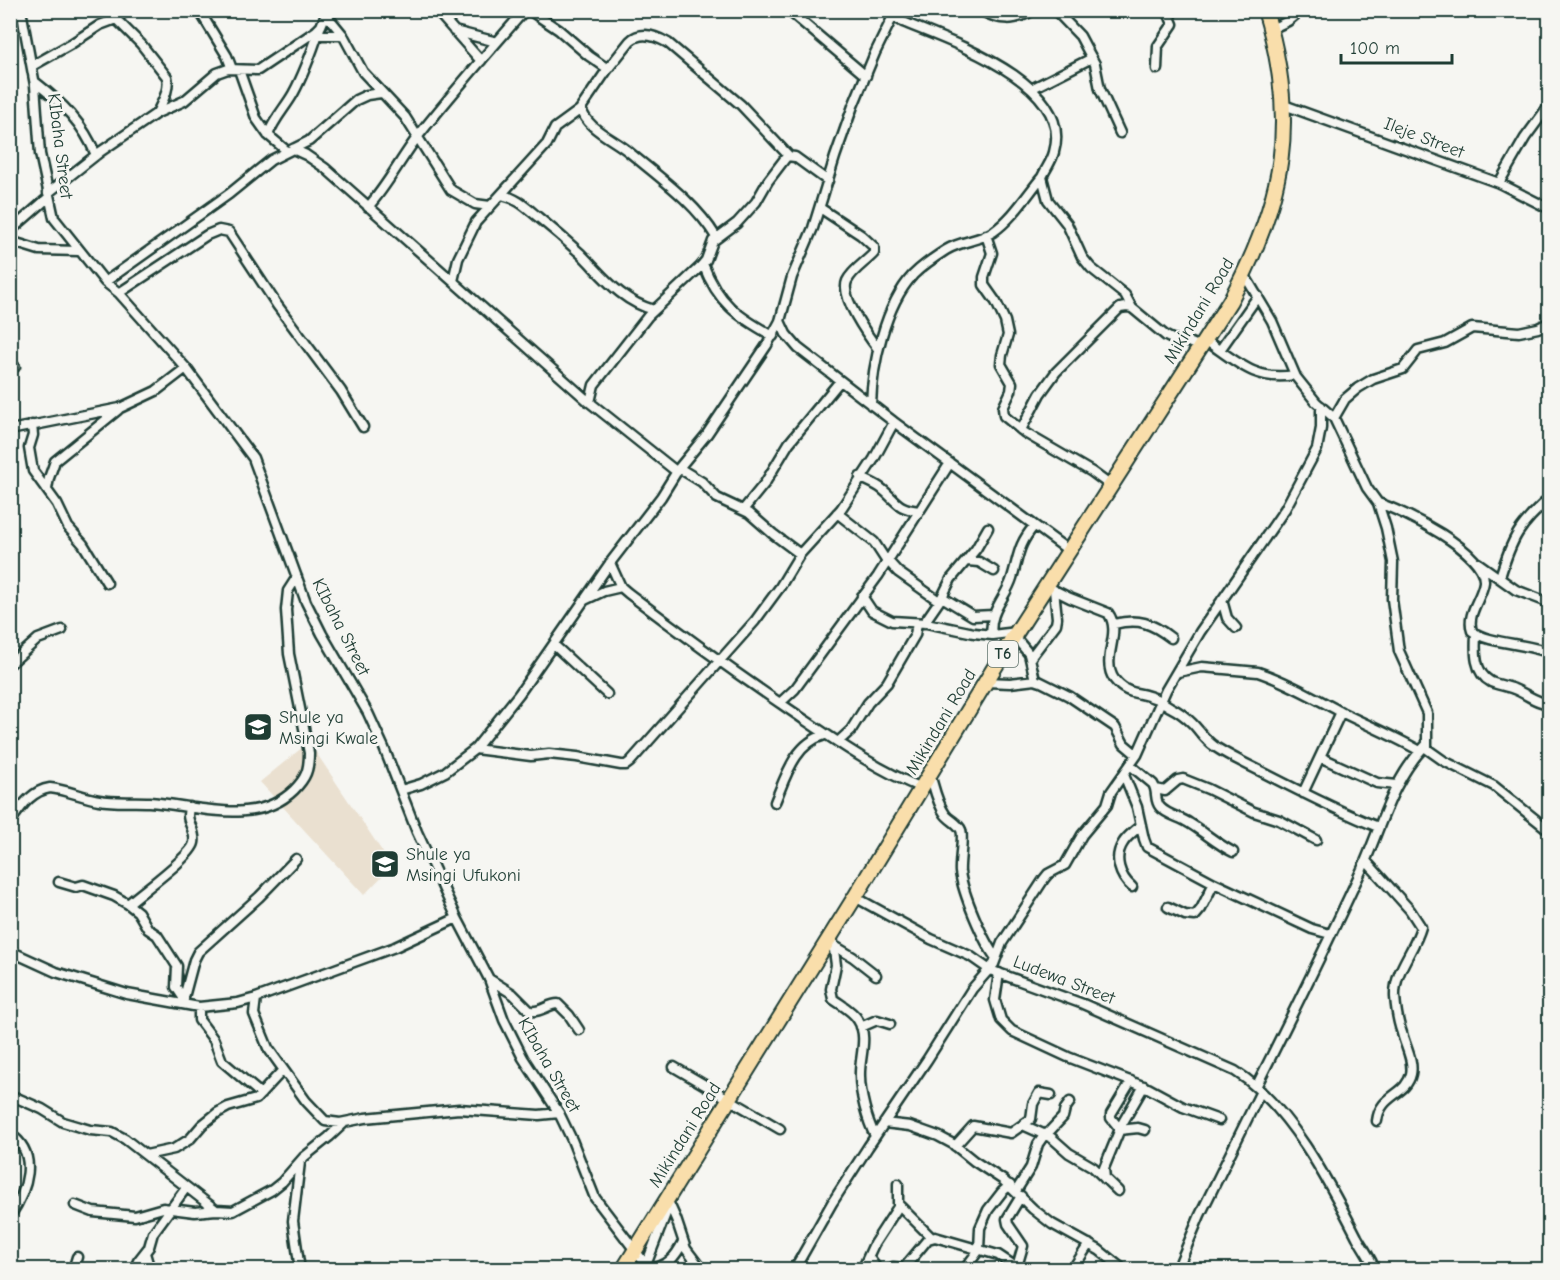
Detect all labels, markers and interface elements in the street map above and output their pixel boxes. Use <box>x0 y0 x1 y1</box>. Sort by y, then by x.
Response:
scale bar <box>1341 27 1452 65</box>
text: 100 m <box>1350 38 1400 59</box>
street label: KIbaha Street <box>43 92 77 201</box>
street label: Ileje Street <box>1381 113 1468 163</box>
street label: Mikindani Road <box>1159 254 1239 368</box>
street label: KIbaha Street <box>308 575 375 680</box>
road number: T6 <box>988 641 1018 667</box>
street label: Mikindani Road <box>901 665 981 779</box>
place label: Shule ya Msingi Kwale <box>279 707 378 749</box>
school or university icon: Shule ya Msingi Kwale <box>242 711 274 743</box>
place label: Shule ya Msingi Ufukoni <box>406 844 521 886</box>
school or university icon: Shule ya Msingi Ufukoni <box>369 848 401 880</box>
street label: Ludewa Street <box>1010 951 1119 1009</box>
street label: KIbaha Street <box>513 1014 585 1117</box>
street label: Mikindani Road <box>644 1079 726 1191</box>

